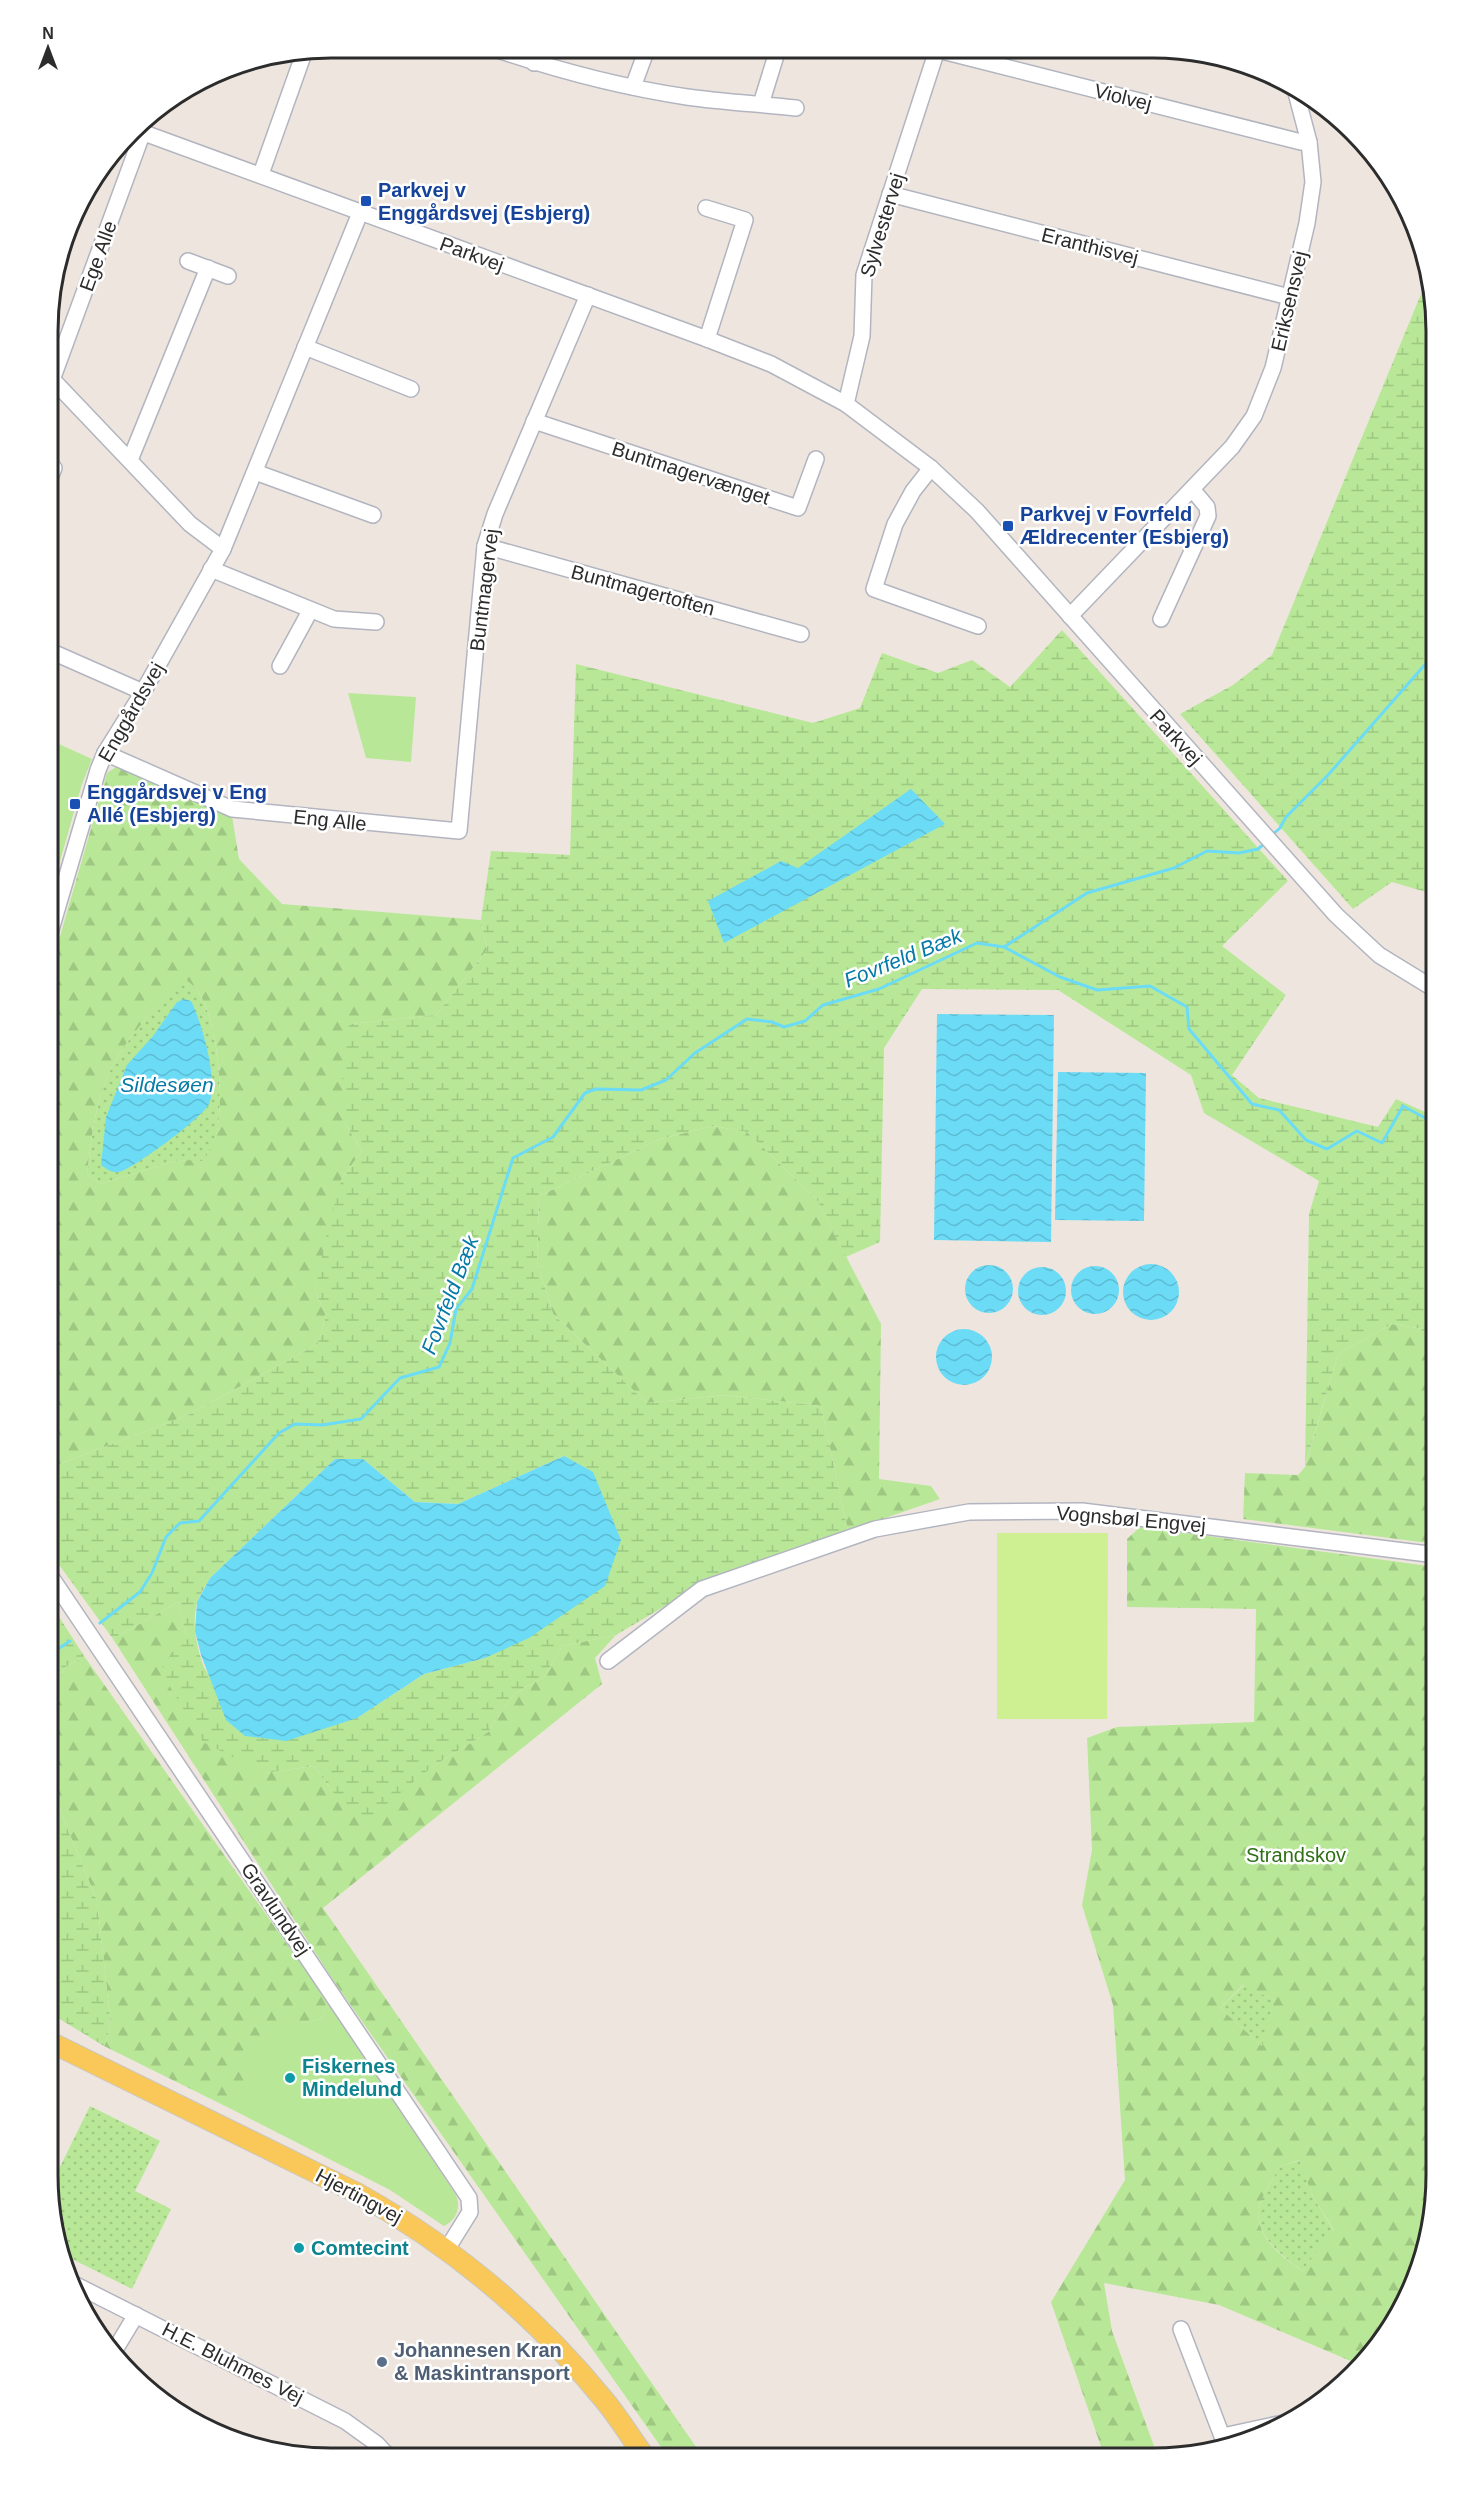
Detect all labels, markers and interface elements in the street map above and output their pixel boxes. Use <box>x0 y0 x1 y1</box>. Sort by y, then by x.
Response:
north arrow <box>18 18 78 78</box>
text: N <box>42 25 54 42</box>
street label: Violvej <box>1092 79 1154 115</box>
street label: Sylvestervej <box>856 170 908 280</box>
place label: Parkvej v Enggårdsvej (Esbjerg) <box>378 179 590 224</box>
marker: Parkvej v Enggårdsvej (Esbjerg) <box>359 194 373 208</box>
street label: Ege Alle <box>75 218 121 294</box>
street label: Eranthisvej <box>1039 223 1141 269</box>
street label: Parkvej <box>437 232 507 276</box>
street label: Eriksensvej <box>1267 249 1311 353</box>
street label: Buntmagervænget <box>609 437 773 509</box>
place label: Parkvej v Fovrfeld Ældrecenter (Esbjerg) <box>1020 503 1229 548</box>
marker: Parkvej v Fovrfeld Ældrecenter (Esbjerg) <box>1001 519 1015 533</box>
street label: Buntmagervej <box>466 527 502 653</box>
street label: Buntmagertoften <box>569 560 717 620</box>
street label: Enggårdsvej <box>94 658 168 766</box>
street label: Parkvej <box>1146 705 1206 769</box>
place label: Enggårdsvej v Eng Allé (Esbjerg) <box>87 781 267 826</box>
marker: Enggårdsvej v Eng Allé (Esbjerg) <box>68 797 82 811</box>
street label: Eng Alle <box>292 805 368 835</box>
water label: Fovrfeld Bæk <box>841 923 966 992</box>
water label: Sildesøen <box>120 1073 214 1096</box>
water label: Fovrfeld Bæk <box>416 1231 483 1357</box>
street label: Vognsbøl Engvej <box>1055 1502 1207 1536</box>
park label: Strandskov <box>1246 1844 1346 1866</box>
street label: Gravlundvej <box>237 1859 315 1959</box>
place label: Fiskernes Mindelund <box>302 2055 402 2100</box>
marker: Fiskernes Mindelund <box>283 2071 297 2085</box>
street label: Hjertingvej <box>312 2164 406 2228</box>
place label: Comtecint <box>311 2237 409 2259</box>
marker: Comtecint <box>292 2241 306 2255</box>
street label: H.E. Bluhmes Vej <box>159 2318 307 2408</box>
place label: Johannesen Kran & Maskintransport <box>394 2339 570 2384</box>
marker: Johannesen Kran & Maskintransport <box>375 2355 389 2369</box>

